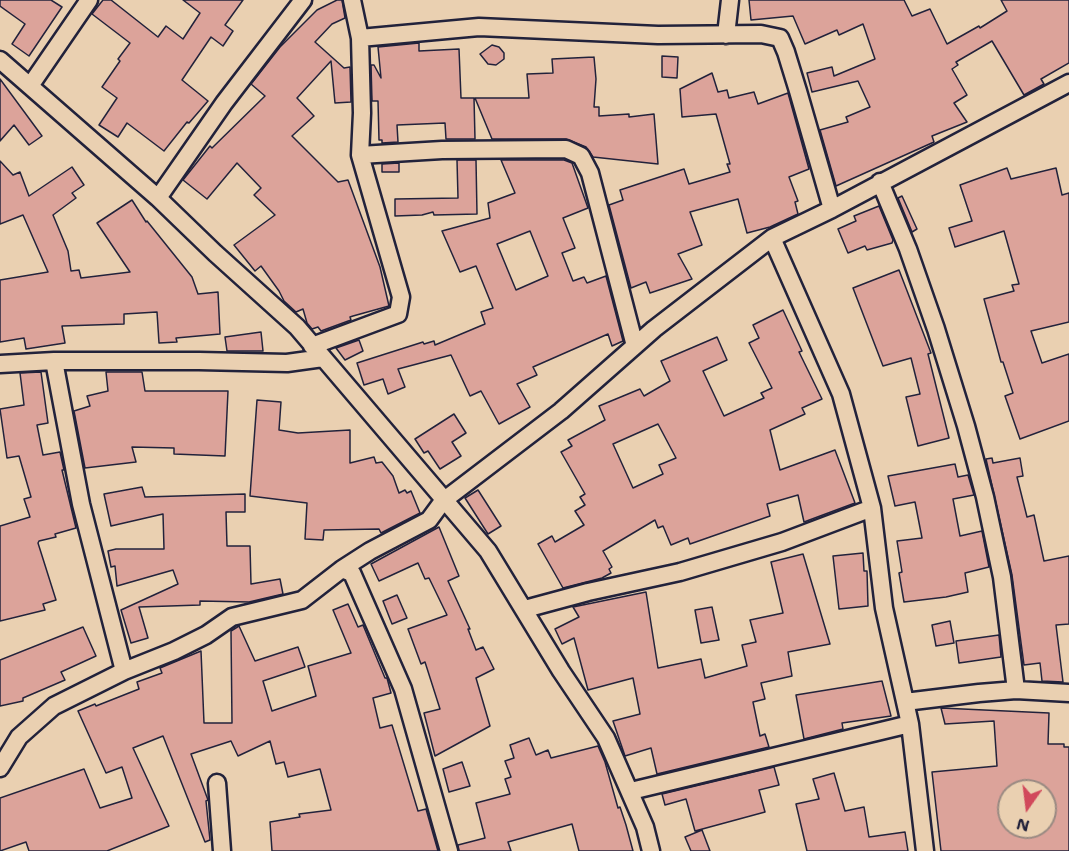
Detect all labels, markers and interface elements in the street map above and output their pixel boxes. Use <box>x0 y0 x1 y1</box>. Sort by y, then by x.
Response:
north arrow <box>997 779 1057 839</box>
text: N <box>1014 813 1032 837</box>

